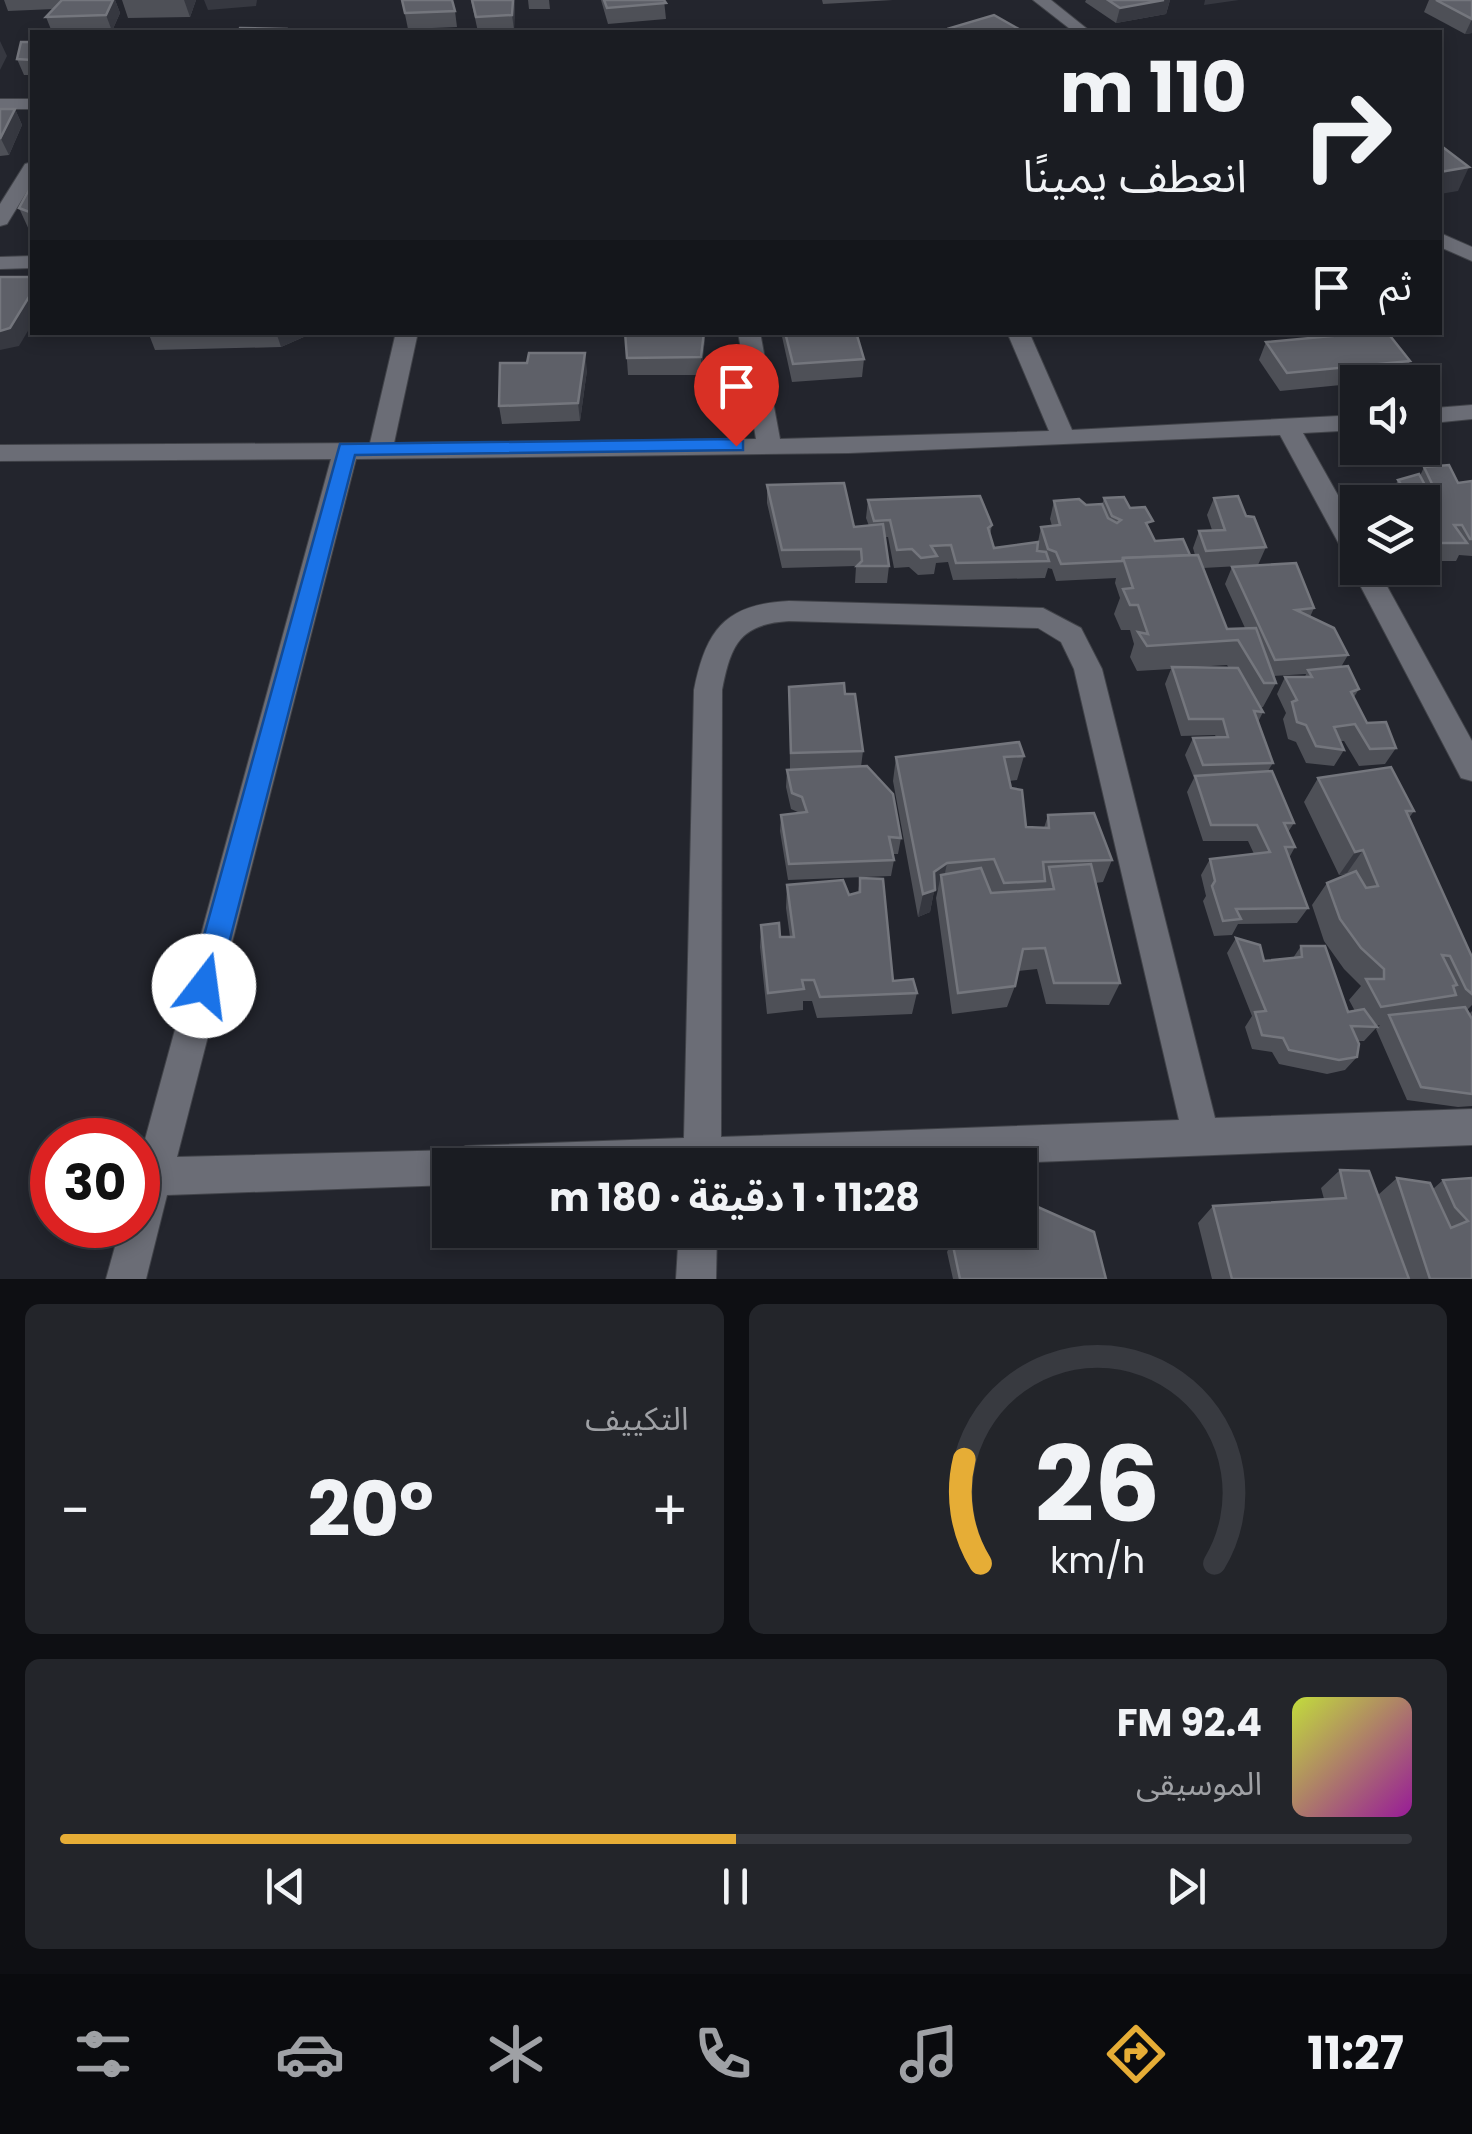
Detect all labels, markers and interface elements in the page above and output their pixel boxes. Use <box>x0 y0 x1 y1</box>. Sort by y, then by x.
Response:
text: 110 m <box>1060 38 1247 137</box>
icon: right <box>1282 70 1412 200</box>
text: انعطف يمينًا <box>1023 145 1247 208</box>
icon: arrive <box>1304 260 1359 315</box>
text: ثم <box>1379 260 1412 313</box>
pin <box>694 344 779 447</box>
icon: arrive <box>709 359 764 414</box>
map controls <box>1340 365 1440 585</box>
button: sound <box>1340 365 1440 465</box>
button: layers <box>1340 485 1440 585</box>
position arrow <box>152 934 256 1038</box>
speed limit sign: 30 <box>30 1118 160 1248</box>
text: 11:28 · 1 دقيقة · 180 m <box>549 1171 920 1224</box>
text: التكييف <box>585 1396 689 1441</box>
text: 26 <box>1035 1412 1161 1557</box>
text: 20° <box>307 1457 434 1562</box>
text: − <box>60 1472 90 1549</box>
text: + <box>651 1472 689 1549</box>
text: km/h <box>1050 1535 1145 1586</box>
text: 92.4 FM <box>1117 1696 1262 1749</box>
text: الموسيقى <box>1136 1761 1262 1806</box>
icon: previous <box>258 1859 313 1914</box>
icon: pause <box>708 1859 763 1914</box>
icon: next <box>1159 1859 1214 1914</box>
icon: filters <box>68 2019 138 2089</box>
icon: car <box>275 2019 345 2089</box>
icon: climate <box>481 2019 551 2089</box>
icon: phone <box>688 2019 758 2089</box>
icon: music <box>894 2019 964 2089</box>
icon: directions <box>1101 2019 1171 2089</box>
text: 11:27 <box>1307 2022 1404 2085</box>

